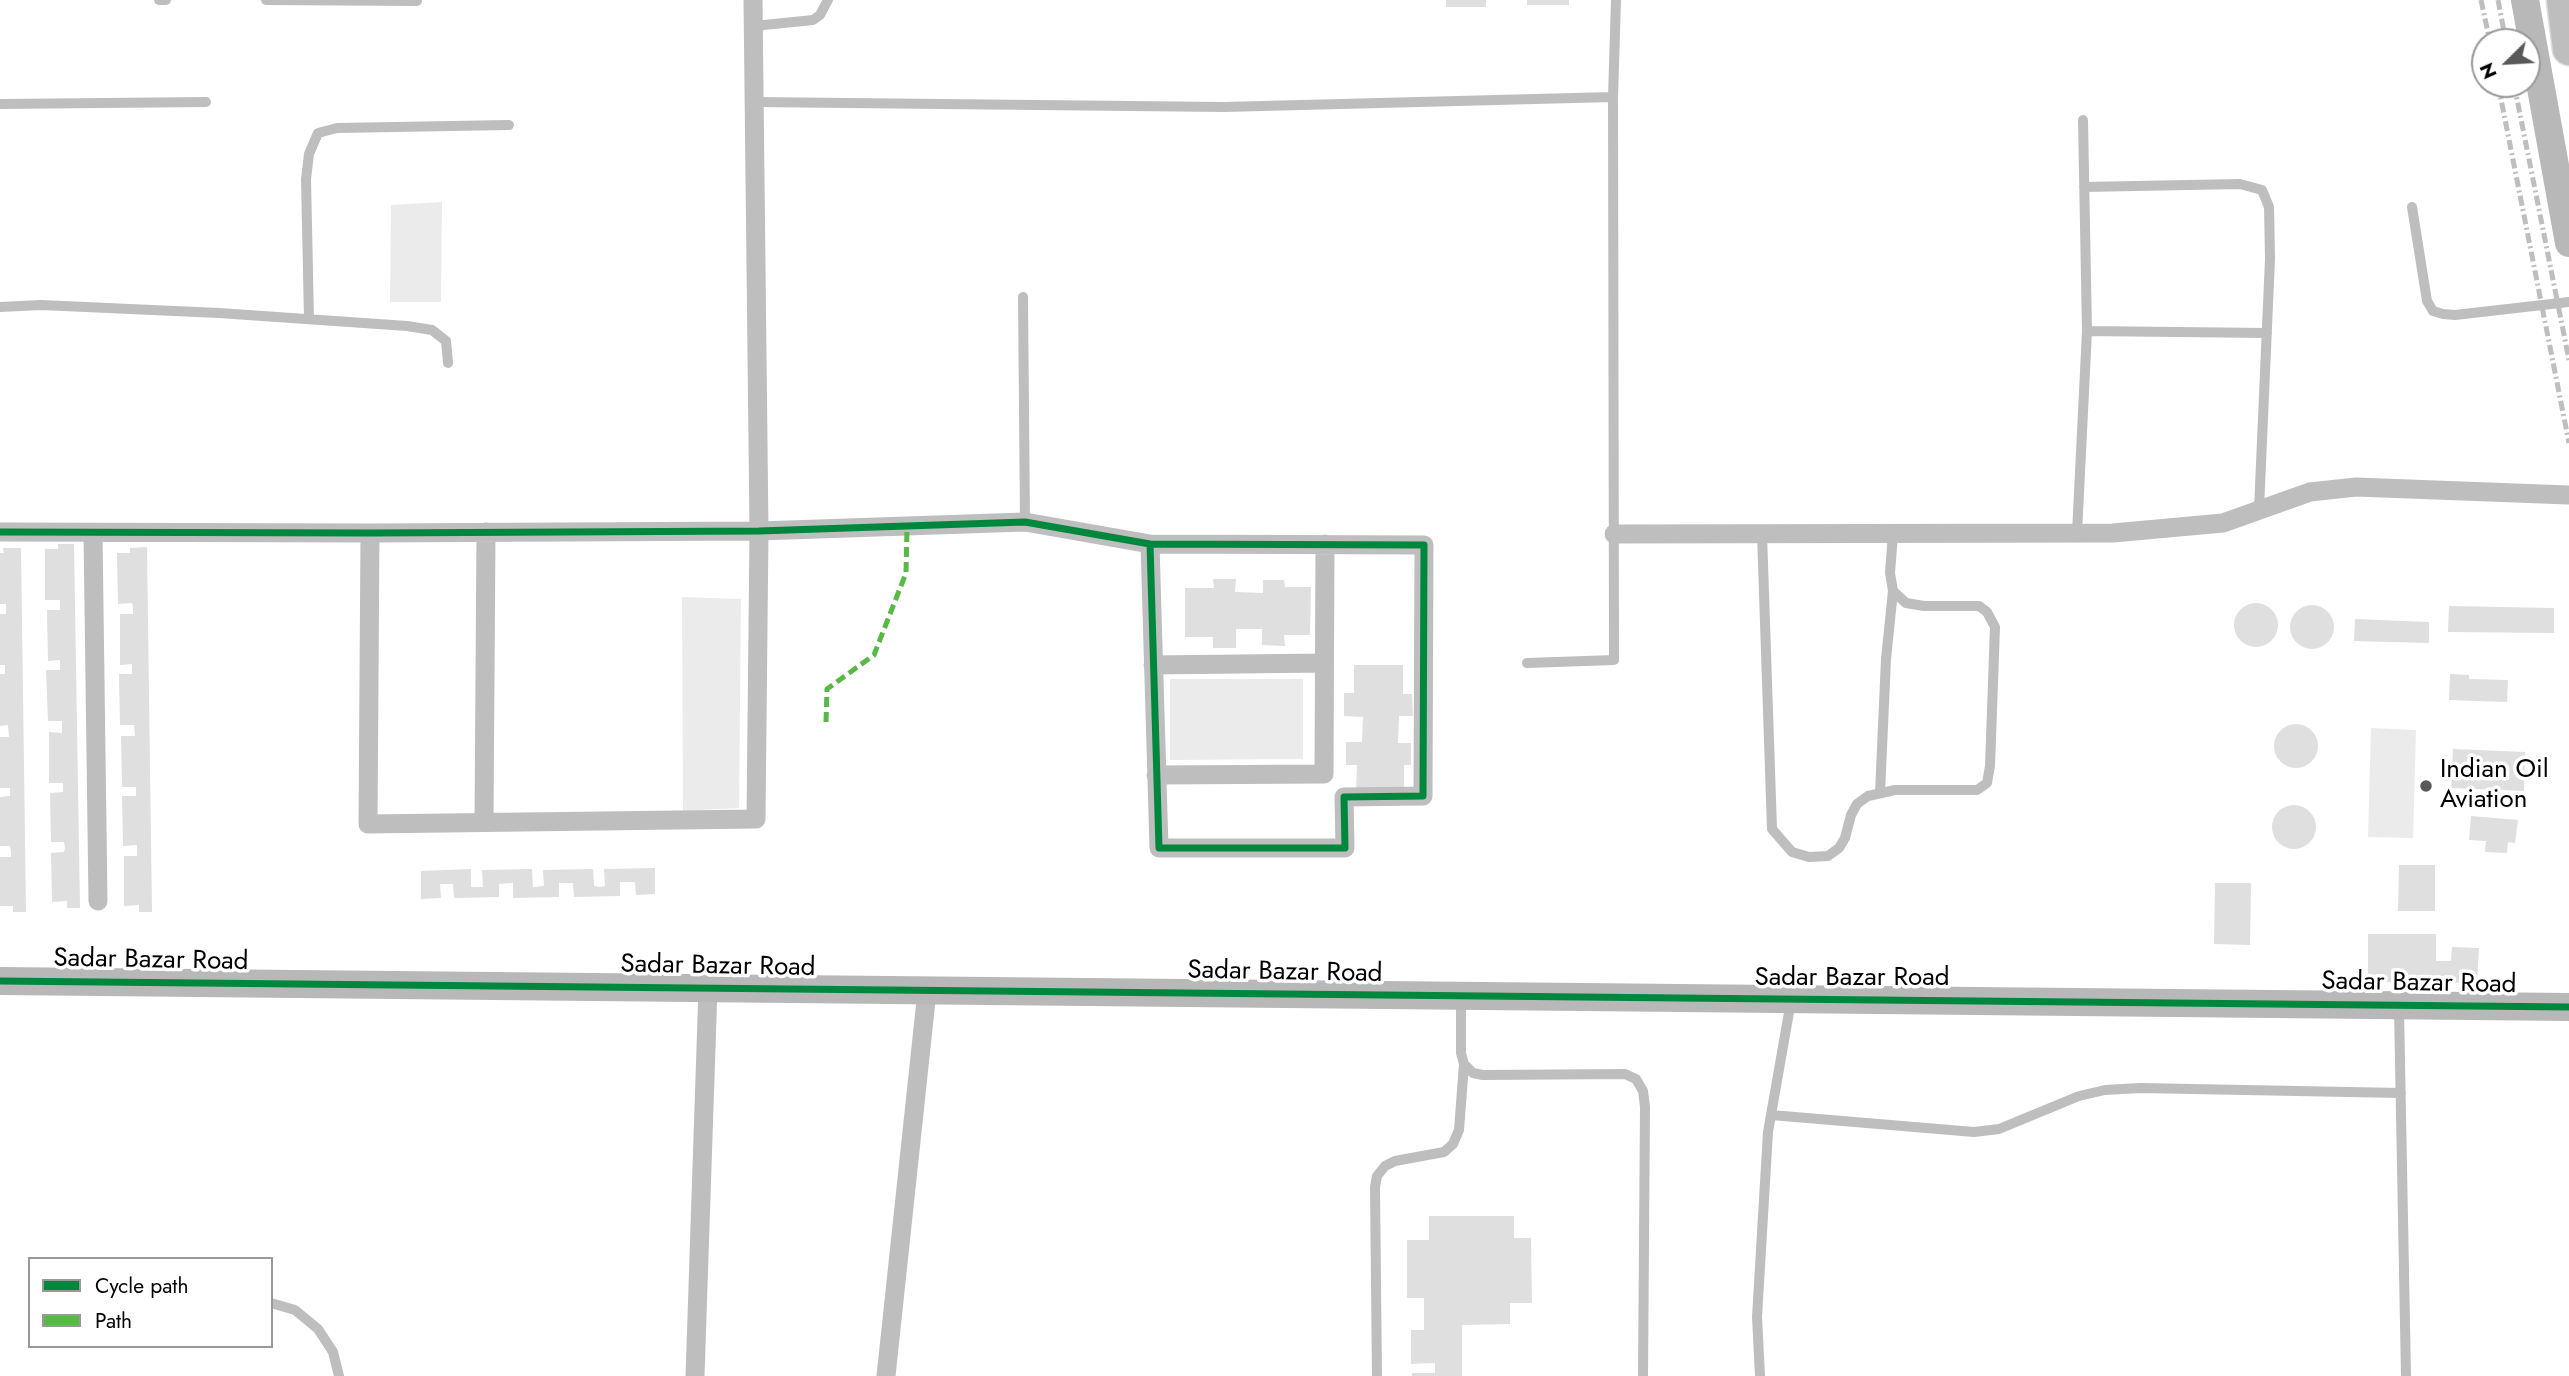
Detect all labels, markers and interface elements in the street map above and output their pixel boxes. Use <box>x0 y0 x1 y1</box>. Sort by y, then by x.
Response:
north arrow <box>2471 28 2541 98</box>
text: N <box>2473 59 2504 83</box>
place label: Indian Oil Aviation <box>2440 755 2549 816</box>
marker: Indian Oil Aviation <box>2418 778 2434 794</box>
street label: Sadar Bazar Road <box>53 944 249 978</box>
street label: Sadar Bazar Road <box>620 950 816 984</box>
street label: Sadar Bazar Road <box>1187 956 1383 990</box>
street label: Sadar Bazar Road <box>1754 963 1950 995</box>
street label: Sadar Bazar Road <box>2321 967 2517 1001</box>
legend <box>28 1257 273 1348</box>
text: Cycle path <box>95 1271 188 1301</box>
text: Path <box>95 1306 132 1336</box>

